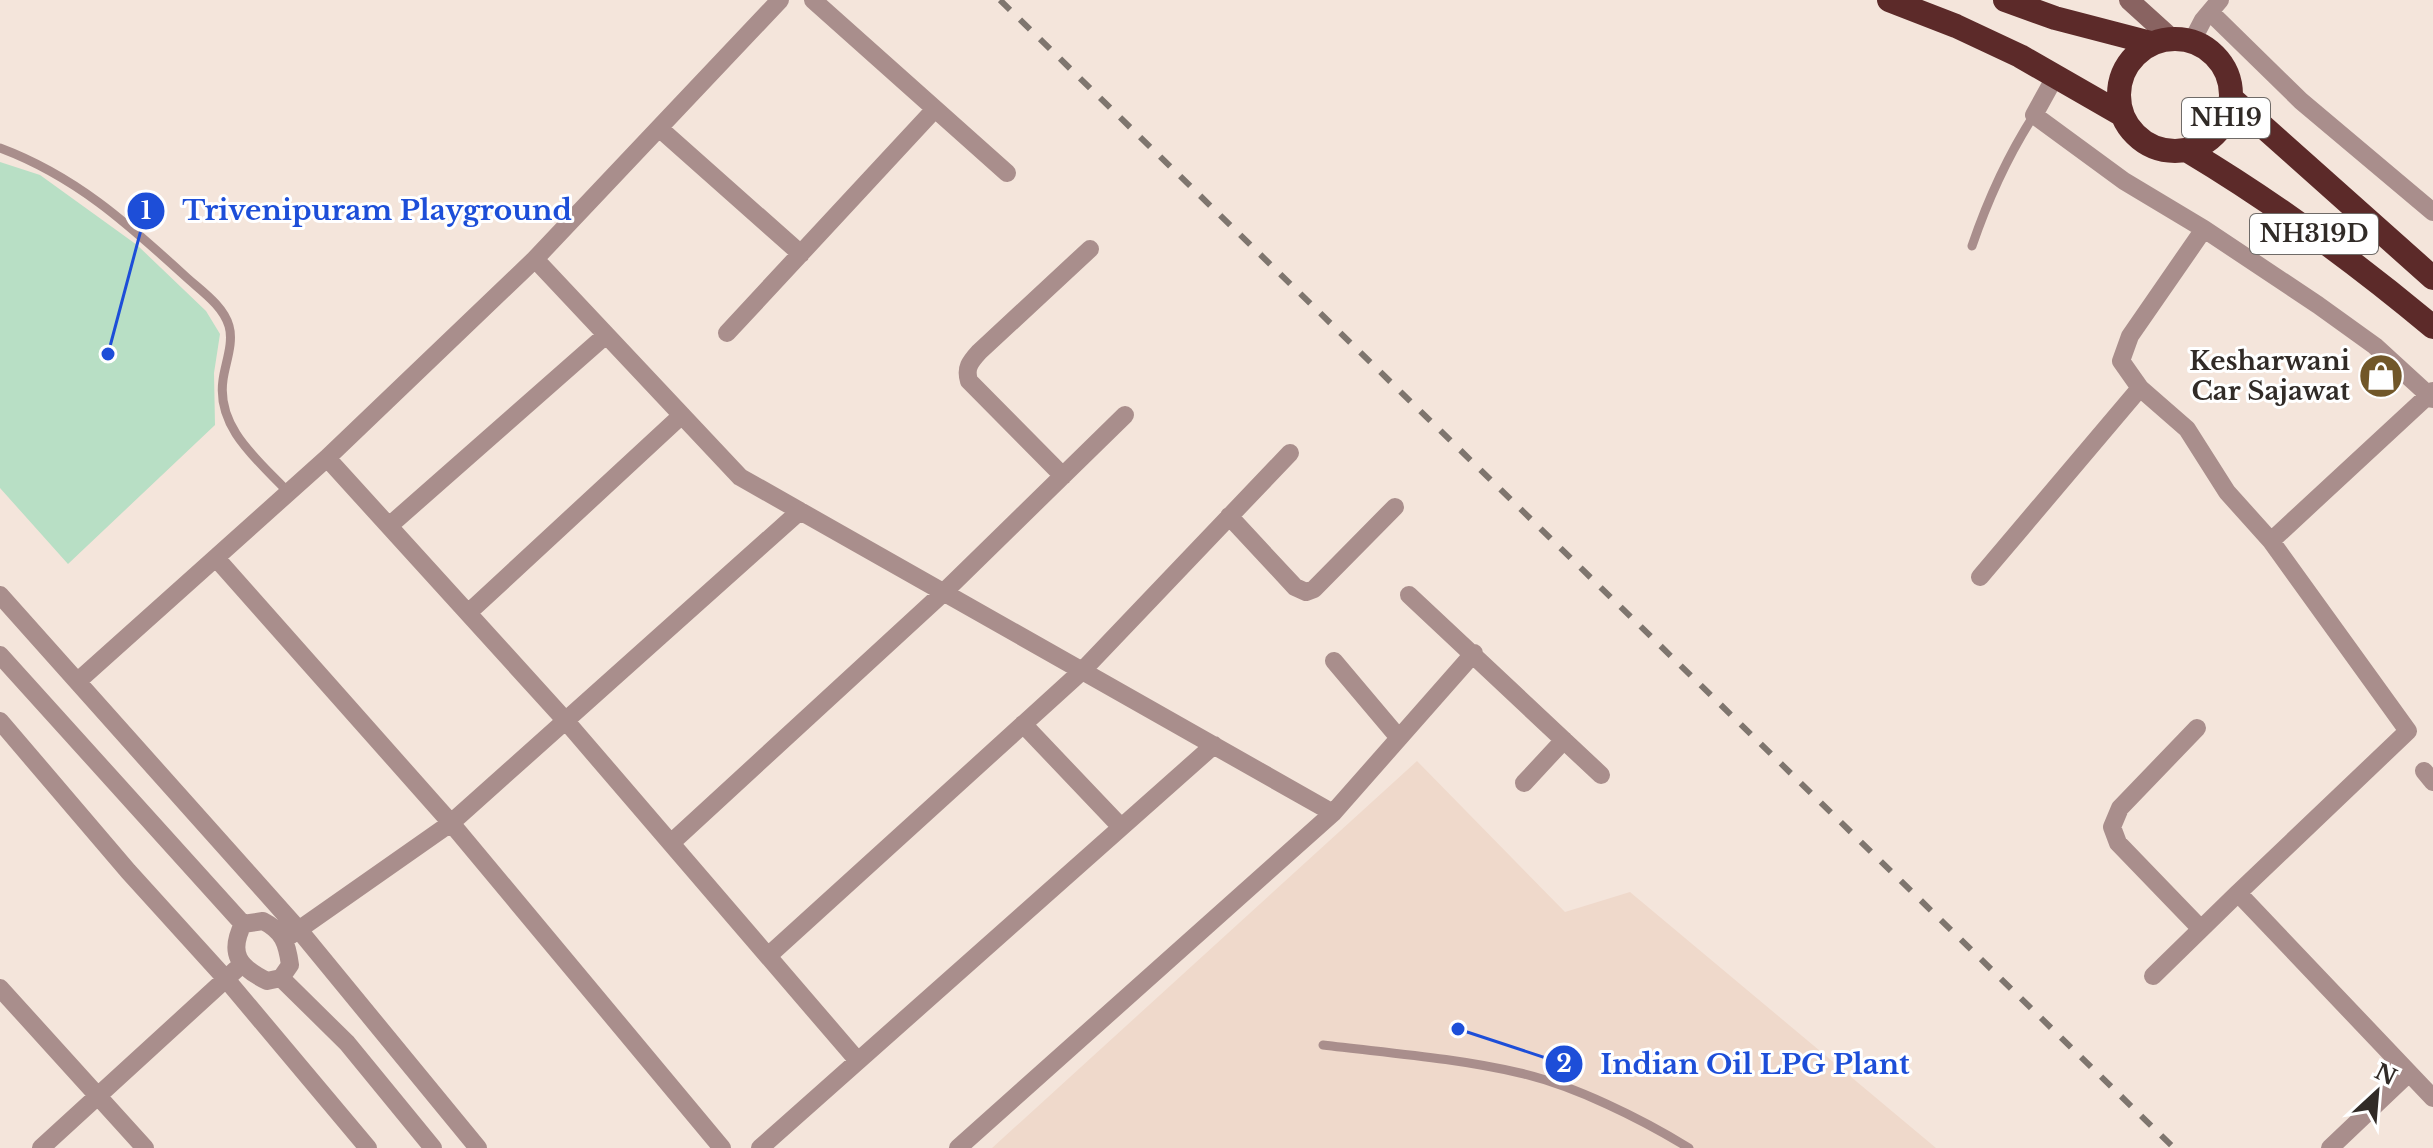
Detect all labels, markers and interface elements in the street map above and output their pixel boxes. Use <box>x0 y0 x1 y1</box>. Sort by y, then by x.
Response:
road number: NH19 <box>2182 98 2270 138</box>
callout: Trivenipuram Playground <box>126 185 588 237</box>
text: Trivenipuram Playground <box>182 193 572 228</box>
text: 1 <box>141 196 151 225</box>
road number: NH319D <box>2250 214 2378 254</box>
place label: Kesharwani Car Sajawat <box>2189 345 2350 407</box>
shop icon: Kesharwani Car Sajawat <box>2357 352 2405 400</box>
callout: Indian Oil LPG Plant <box>1544 1038 1926 1090</box>
text: Indian Oil LPG Plant <box>1600 1047 1910 1082</box>
text: 2 <box>1556 1049 1572 1078</box>
north arrow <box>2337 1052 2417 1132</box>
text: N <box>2370 1058 2401 1091</box>

